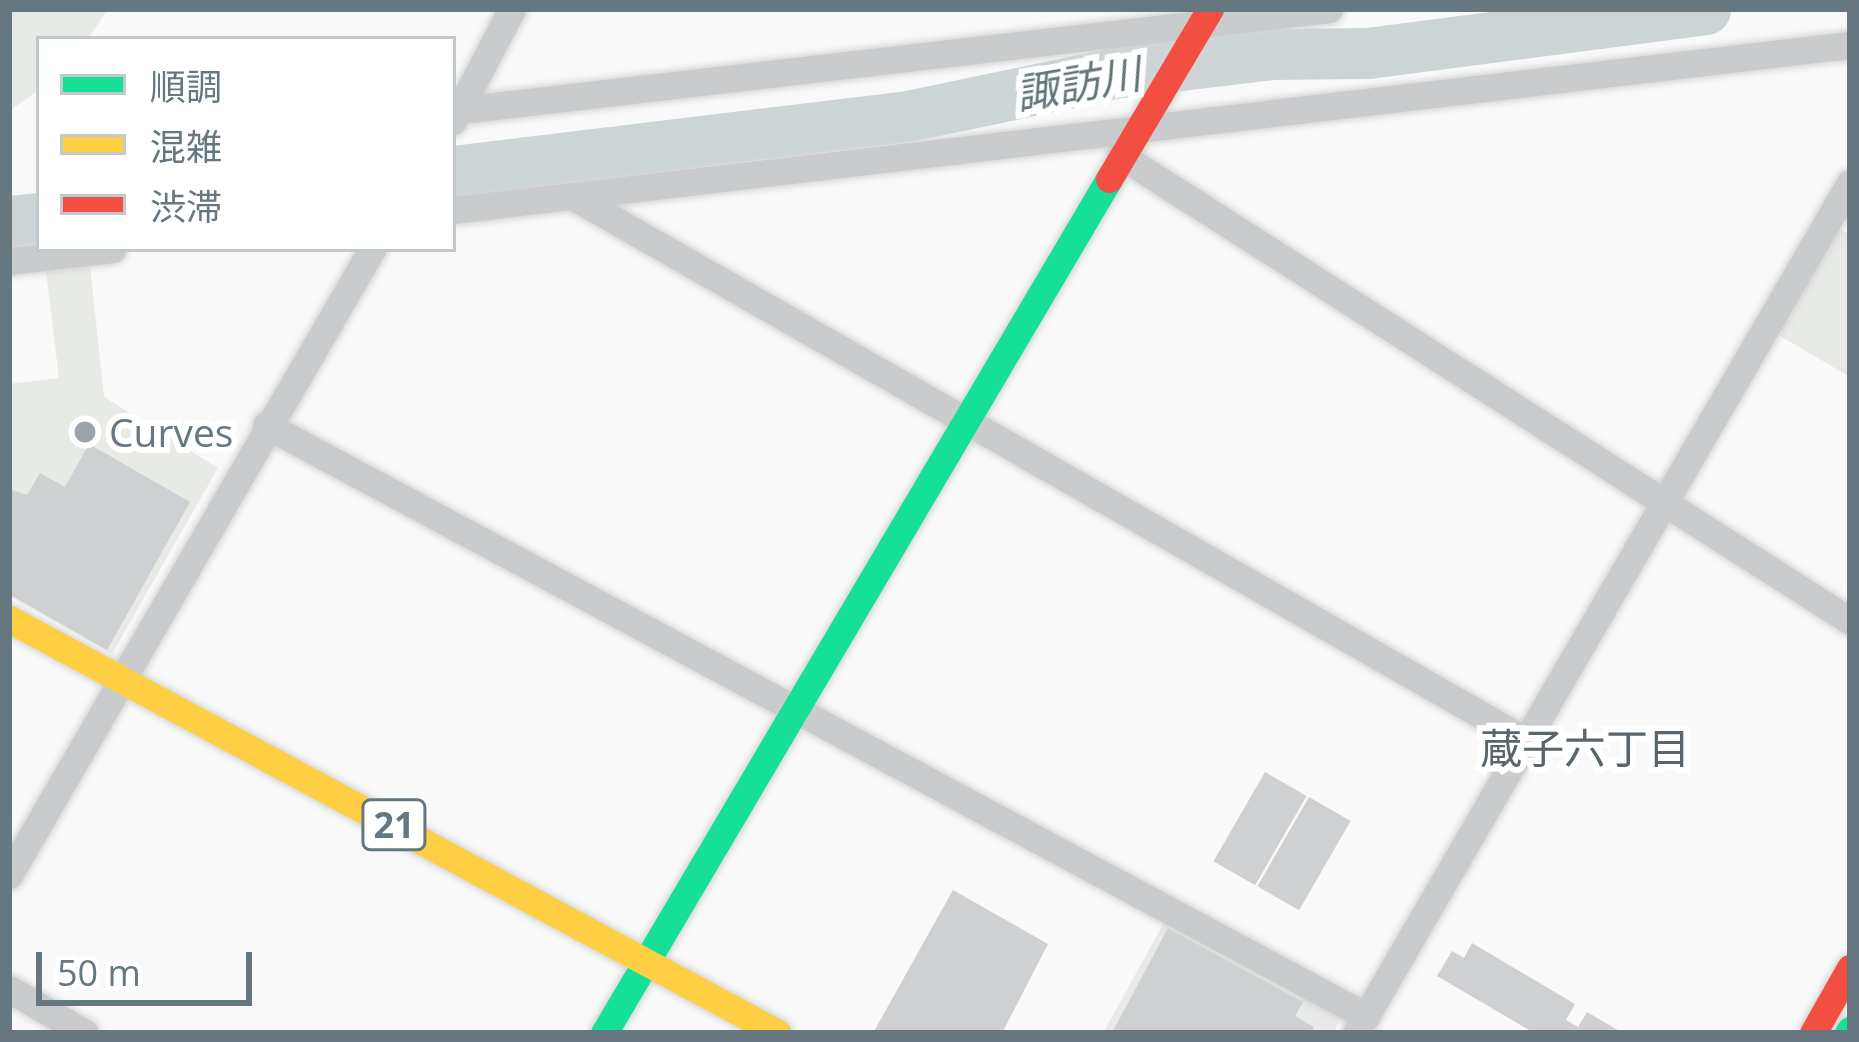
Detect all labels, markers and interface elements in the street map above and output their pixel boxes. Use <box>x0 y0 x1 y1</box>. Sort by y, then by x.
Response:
legend <box>36 36 456 252</box>
water label: 諏訪川 <box>1012 47 1144 119</box>
text: 順調 <box>150 62 222 111</box>
text: 混雑 <box>150 122 222 171</box>
text: 渋滞 <box>150 182 222 231</box>
place label: Curves <box>109 409 233 455</box>
marker: Curves <box>72 419 98 445</box>
district label: 蔵子六丁目 <box>1480 723 1690 773</box>
road number: 21 <box>361 795 427 855</box>
scale bar <box>42 928 258 1002</box>
text: 50 m <box>57 948 141 997</box>

